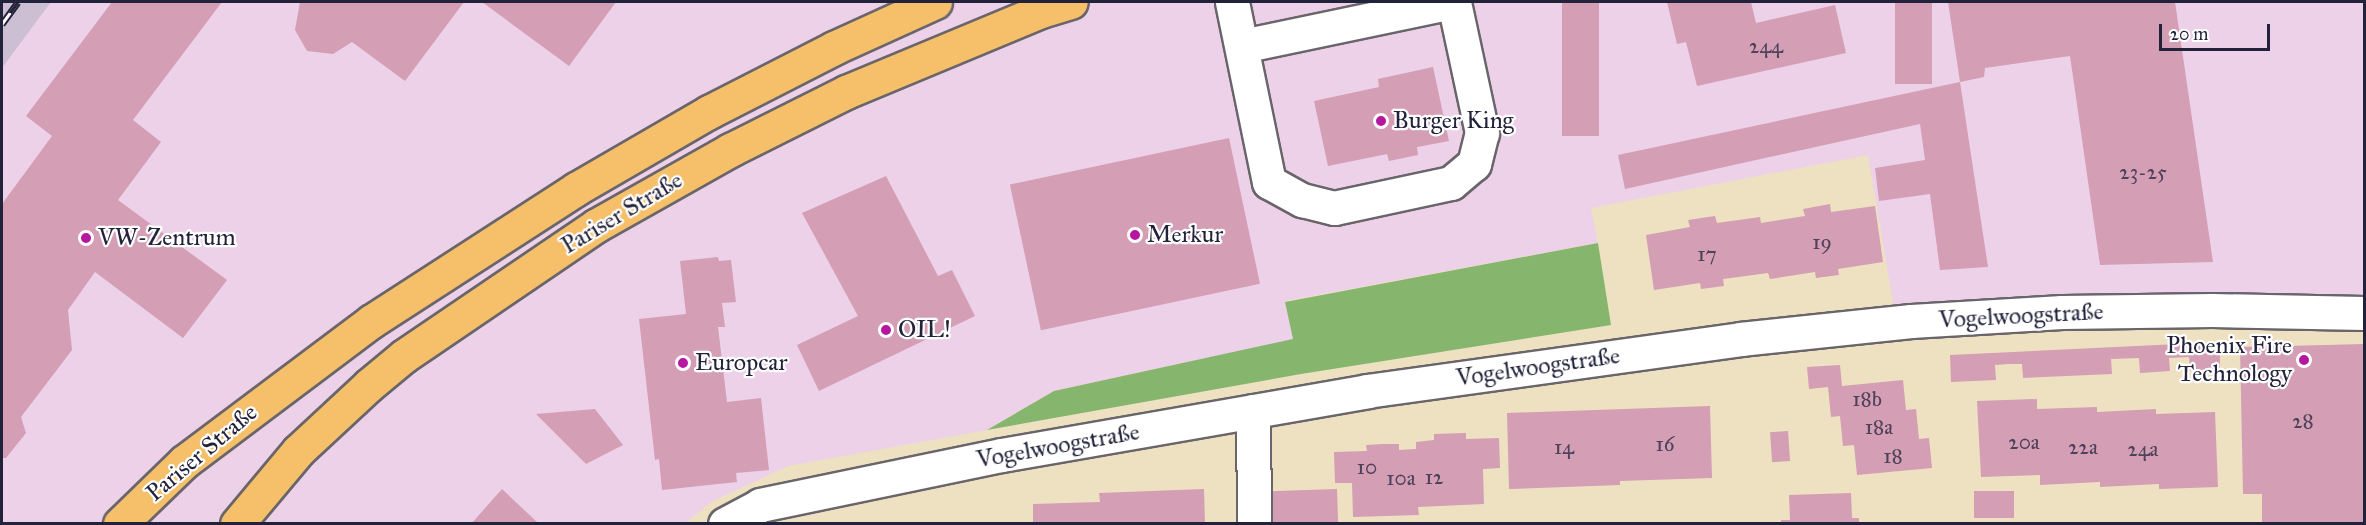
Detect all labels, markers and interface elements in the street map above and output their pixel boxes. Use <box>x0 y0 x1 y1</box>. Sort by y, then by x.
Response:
scale bar <box>2162 12 2273 50</box>
text: 20 m <box>2170 23 2208 45</box>
house number: 244 <box>1749 33 1783 59</box>
place label: Burger King <box>1393 107 1514 135</box>
marker: Burger King <box>1374 114 1388 128</box>
house number: 23-25 <box>2119 159 2167 185</box>
street label: Pariser Straße <box>556 166 688 260</box>
place label: Merkur <box>1147 221 1223 249</box>
place label: VW-Zentrum <box>98 224 236 252</box>
marker: Merkur <box>1128 228 1142 242</box>
house number: 19 <box>1812 229 1832 255</box>
marker: VW-Zentrum <box>79 231 93 245</box>
house number: 17 <box>1697 241 1717 267</box>
street label: Vogelwoogstraße <box>1938 297 2104 335</box>
place label: OIL! <box>898 316 951 344</box>
marker: OIL! <box>879 323 893 337</box>
place label: Phoenix Fire Technology <box>2166 332 2292 388</box>
street label: Vogelwoogstraße <box>1454 341 1622 393</box>
place label: Europcar <box>695 349 787 377</box>
marker: Phoenix Fire Technology <box>2297 353 2311 367</box>
marker: Europcar <box>676 356 690 370</box>
house number: 18b <box>1852 386 1882 412</box>
street label: Pariser Straße <box>141 398 263 508</box>
house number: 28 <box>2292 408 2314 434</box>
house number: 18a <box>1865 414 1893 440</box>
street label: Vogelwoogstraße <box>974 418 1142 474</box>
house number: 20a <box>2008 429 2040 455</box>
house number: 16 <box>1655 431 1675 457</box>
house number: 14 <box>1554 434 1574 460</box>
house number: 22a <box>2068 434 2098 460</box>
house number: 24a <box>2128 436 2158 462</box>
house number: 18 <box>1883 443 1903 469</box>
house number: 10 <box>1357 454 1377 480</box>
house number: 12 <box>1425 464 1443 490</box>
house number: 10a <box>1386 465 1416 491</box>

